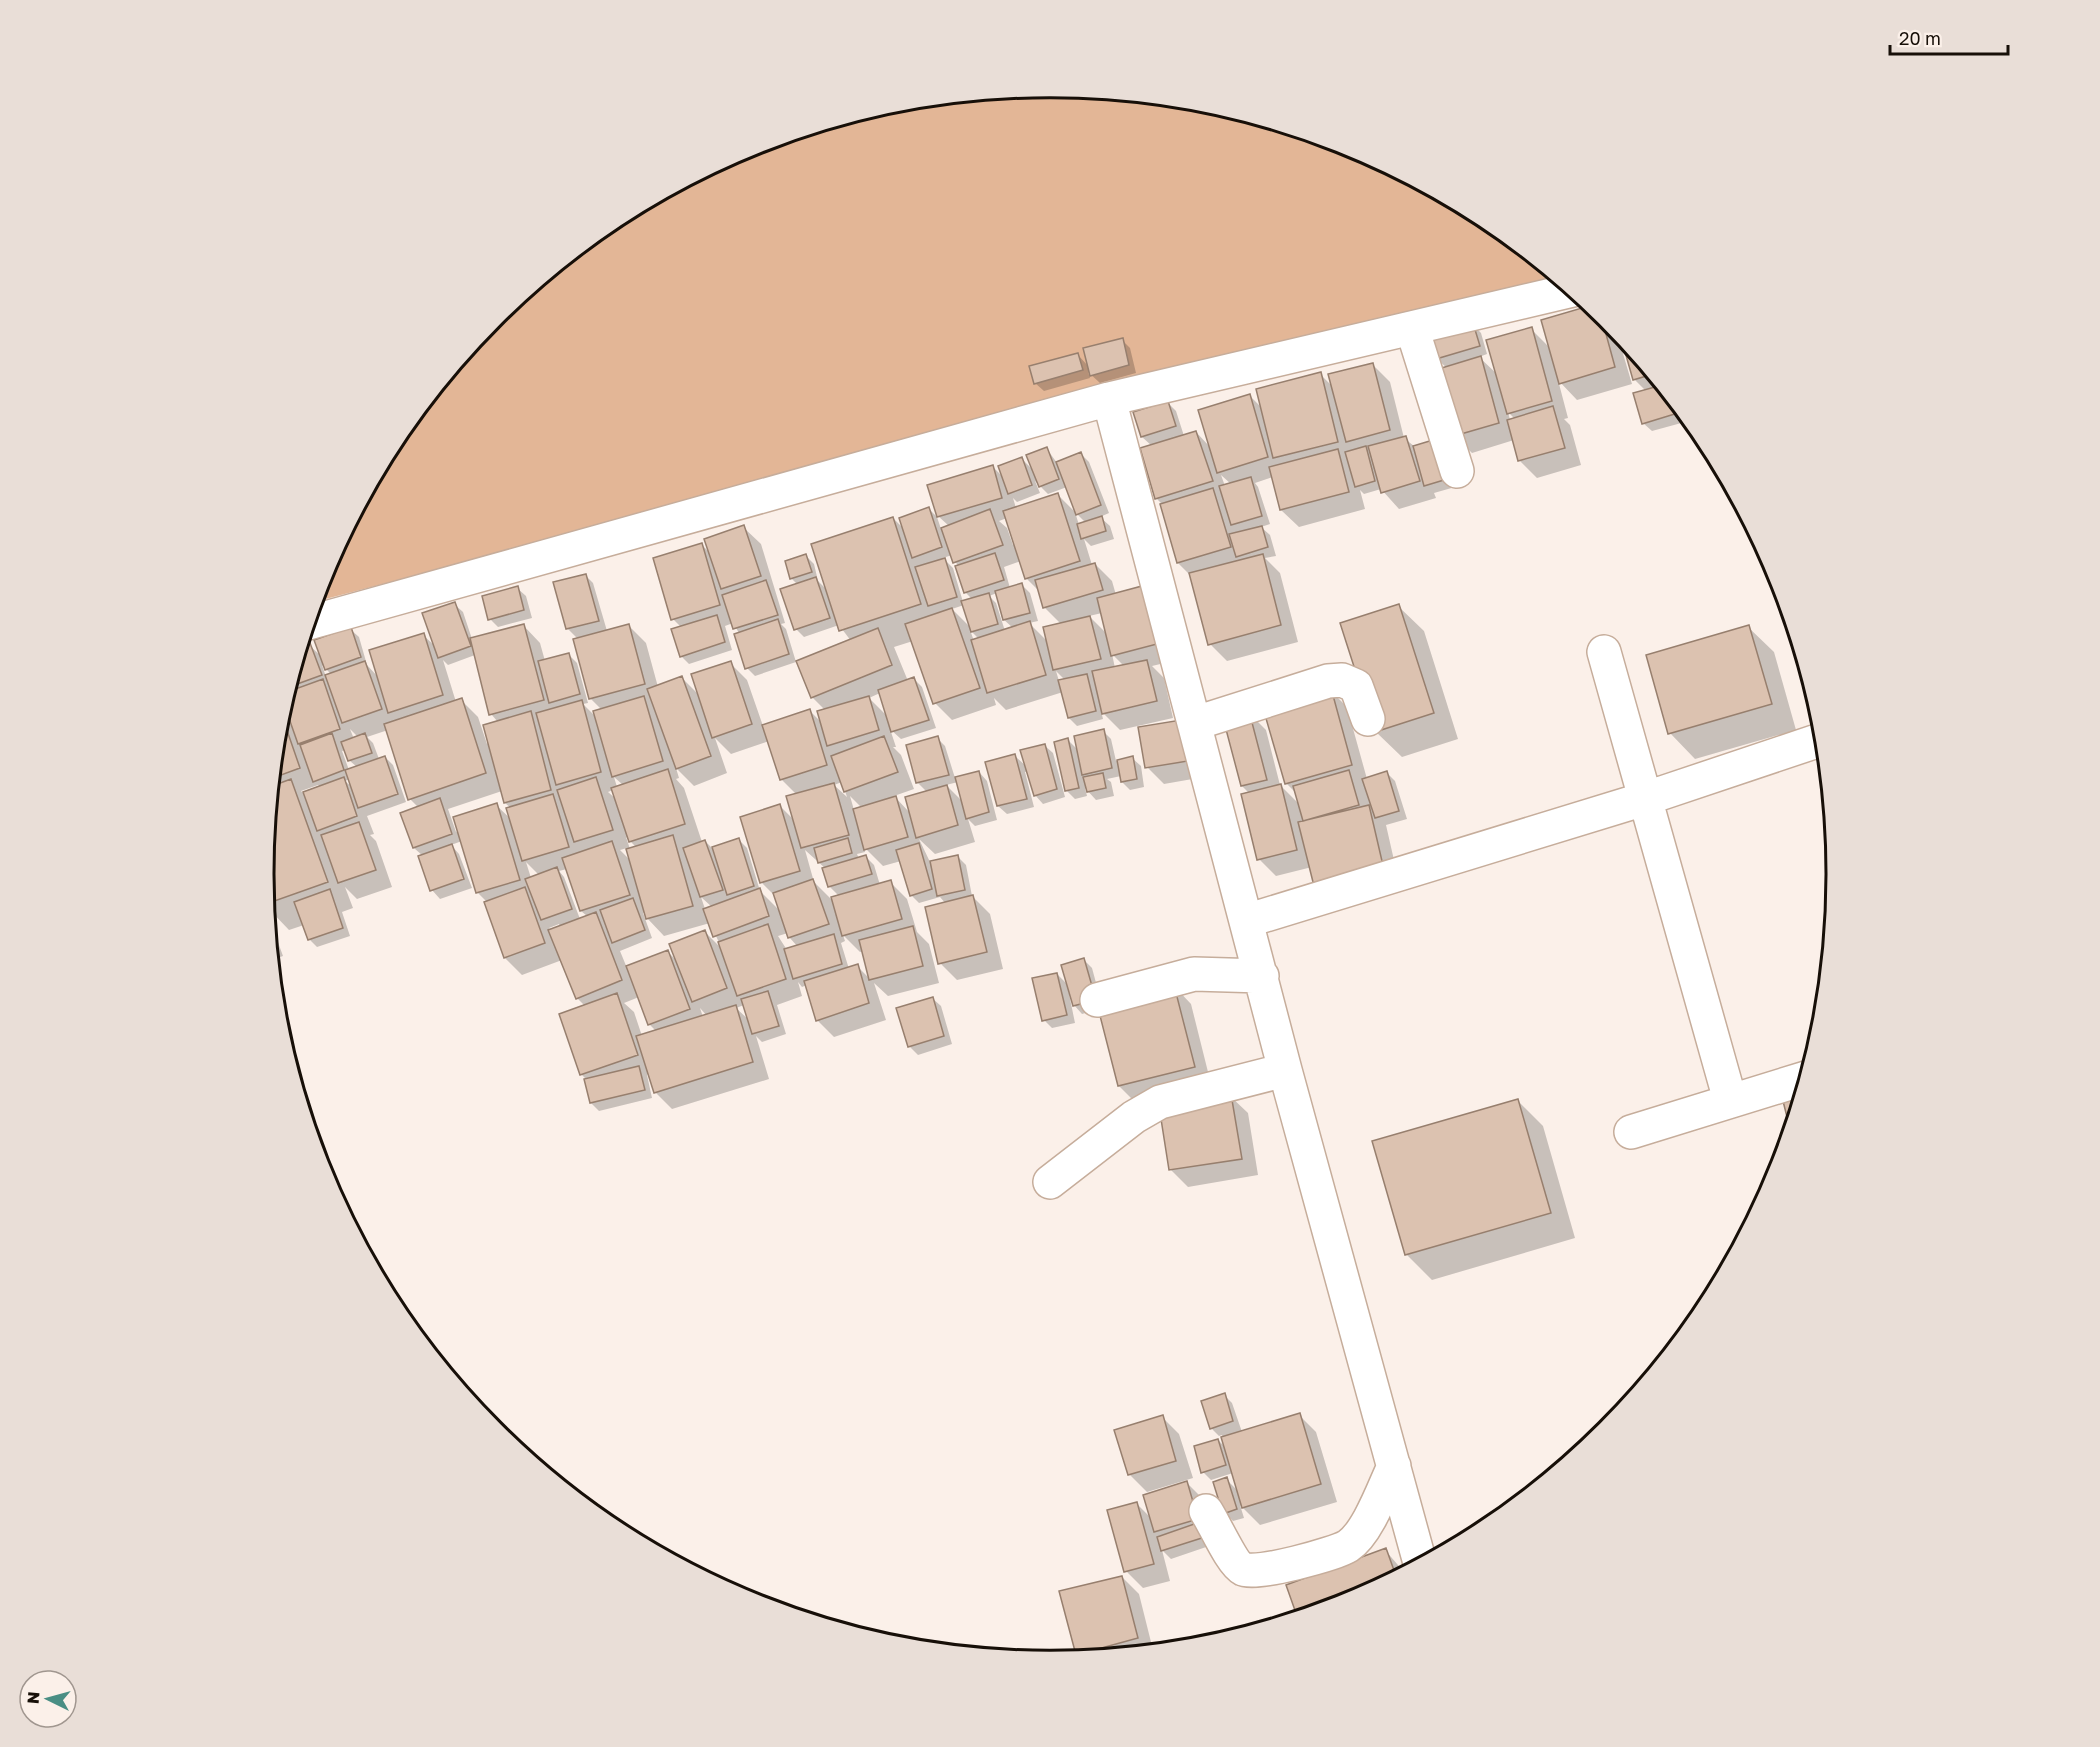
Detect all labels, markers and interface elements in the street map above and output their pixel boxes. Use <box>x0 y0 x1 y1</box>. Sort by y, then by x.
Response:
scale bar <box>1890 18 2008 56</box>
text: 20 m <box>1899 27 1941 49</box>
north arrow <box>18 1669 78 1729</box>
text: N <box>23 1691 44 1705</box>

